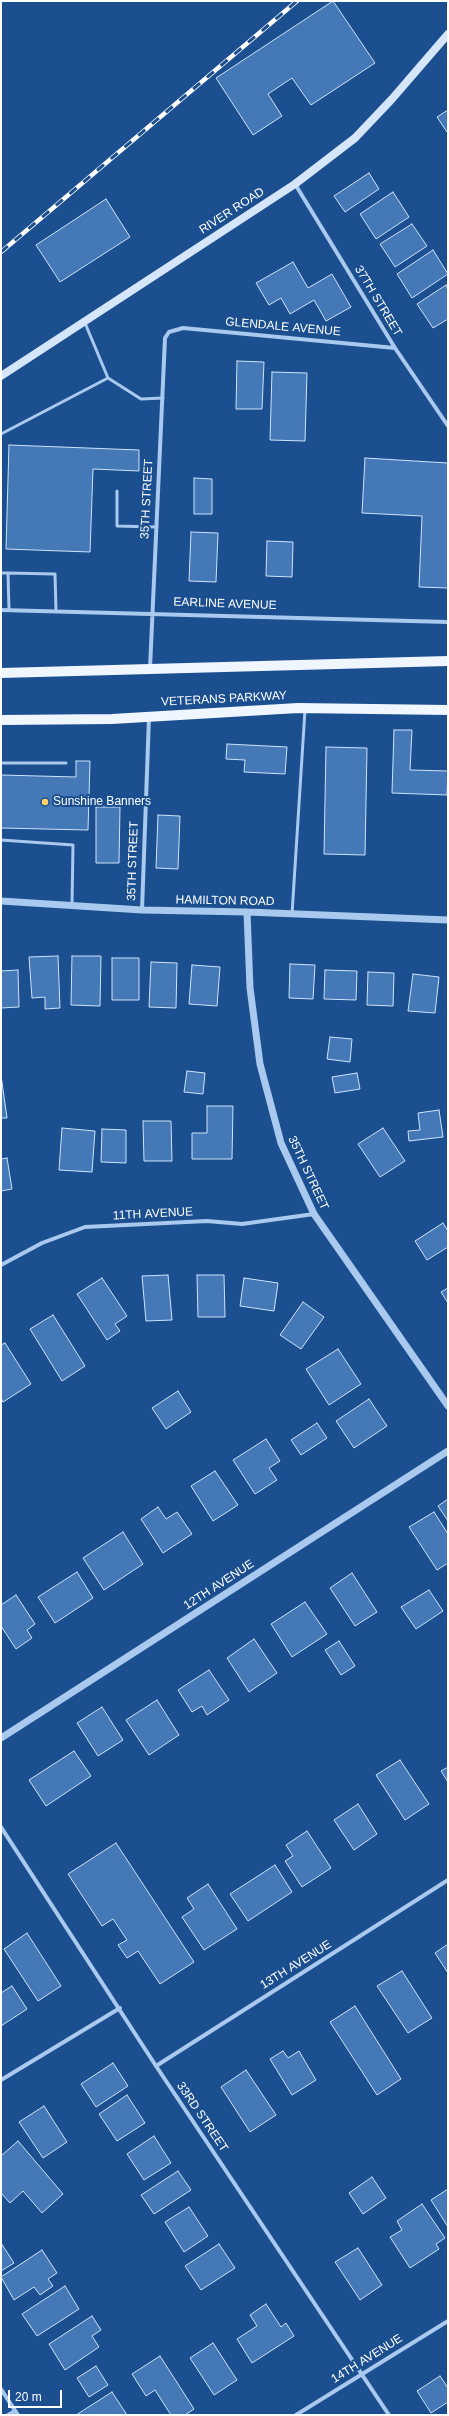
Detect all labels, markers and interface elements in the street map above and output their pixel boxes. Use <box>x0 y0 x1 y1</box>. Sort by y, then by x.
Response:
street label: RIVER ROAD <box>197 185 267 237</box>
street label: 37TH STREET <box>351 263 405 339</box>
street label: GLENDALE AVENUE <box>225 315 341 339</box>
street label: 35TH STREET <box>138 459 156 539</box>
street label: EARLINE AVENUE <box>173 595 277 613</box>
street label: VETERANS PARKWAY <box>161 689 287 709</box>
place label: Sunshine Banners <box>53 795 151 809</box>
marker: Sunshine Banners <box>40 797 50 807</box>
street label: 35TH STREET <box>124 821 142 901</box>
street label: HAMILTON ROAD <box>175 893 275 909</box>
street label: 35TH STREET <box>285 1134 331 1212</box>
street label: 11TH AVENUE <box>113 1205 193 1223</box>
street label: 12TH AVENUE <box>181 1557 257 1613</box>
street label: 13TH AVENUE <box>258 1937 334 1993</box>
street label: 33RD STREET <box>173 2079 231 2155</box>
street label: 14TH AVENUE <box>329 2331 405 2387</box>
scale bar <box>10 2382 64 2408</box>
text: 20 m <box>15 2390 42 2404</box>

